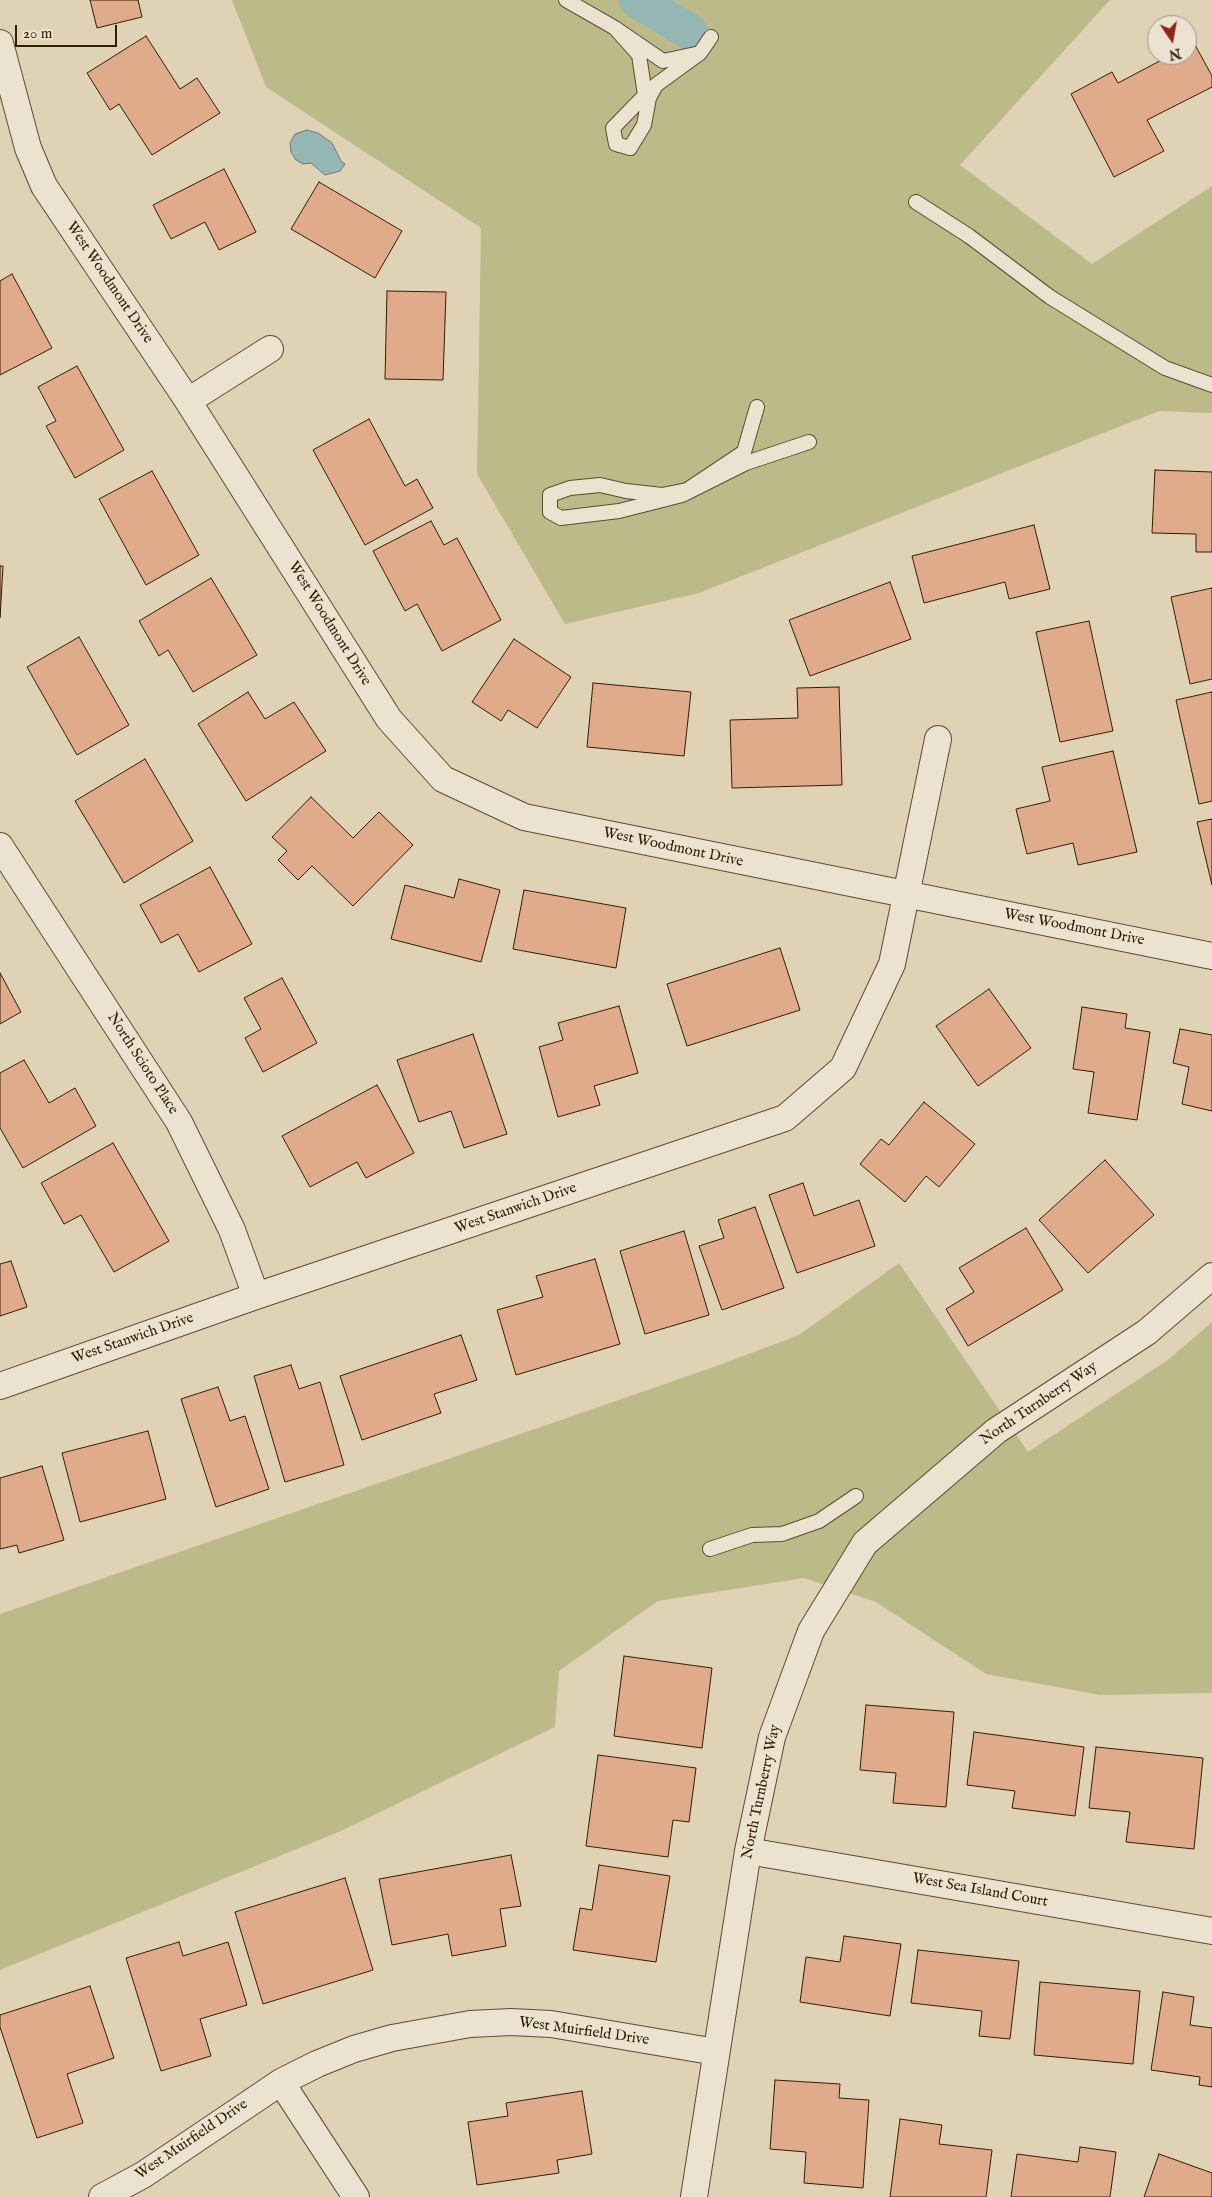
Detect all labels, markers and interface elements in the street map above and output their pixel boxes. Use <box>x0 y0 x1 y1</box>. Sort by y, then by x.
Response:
scale bar <box>18 15 120 47</box>
north arrow <box>1147 15 1197 65</box>
text: 20 m <box>23 24 52 43</box>
text: N <box>1167 44 1183 64</box>
street label: West Woodmont Drive <box>62 219 156 347</box>
street label: West Woodmont Drive <box>284 559 374 689</box>
street label: West Woodmont Drive <box>601 824 745 872</box>
street label: West Woodmont Drive <box>1002 906 1146 950</box>
street label: North Scioto Place <box>102 1010 182 1118</box>
street label: West Stanwich Drive <box>453 1180 579 1238</box>
street label: West Stanwich Drive <box>70 1310 196 1368</box>
street label: North Turnberry Way <box>977 1358 1101 1450</box>
street label: North Turnberry Way <box>739 1723 785 1861</box>
street label: West Sea Island Court <box>911 1870 1049 1912</box>
street label: West Muirfield Drive <box>518 2014 650 2050</box>
street label: West Muirfield Drive <box>133 2096 251 2184</box>

